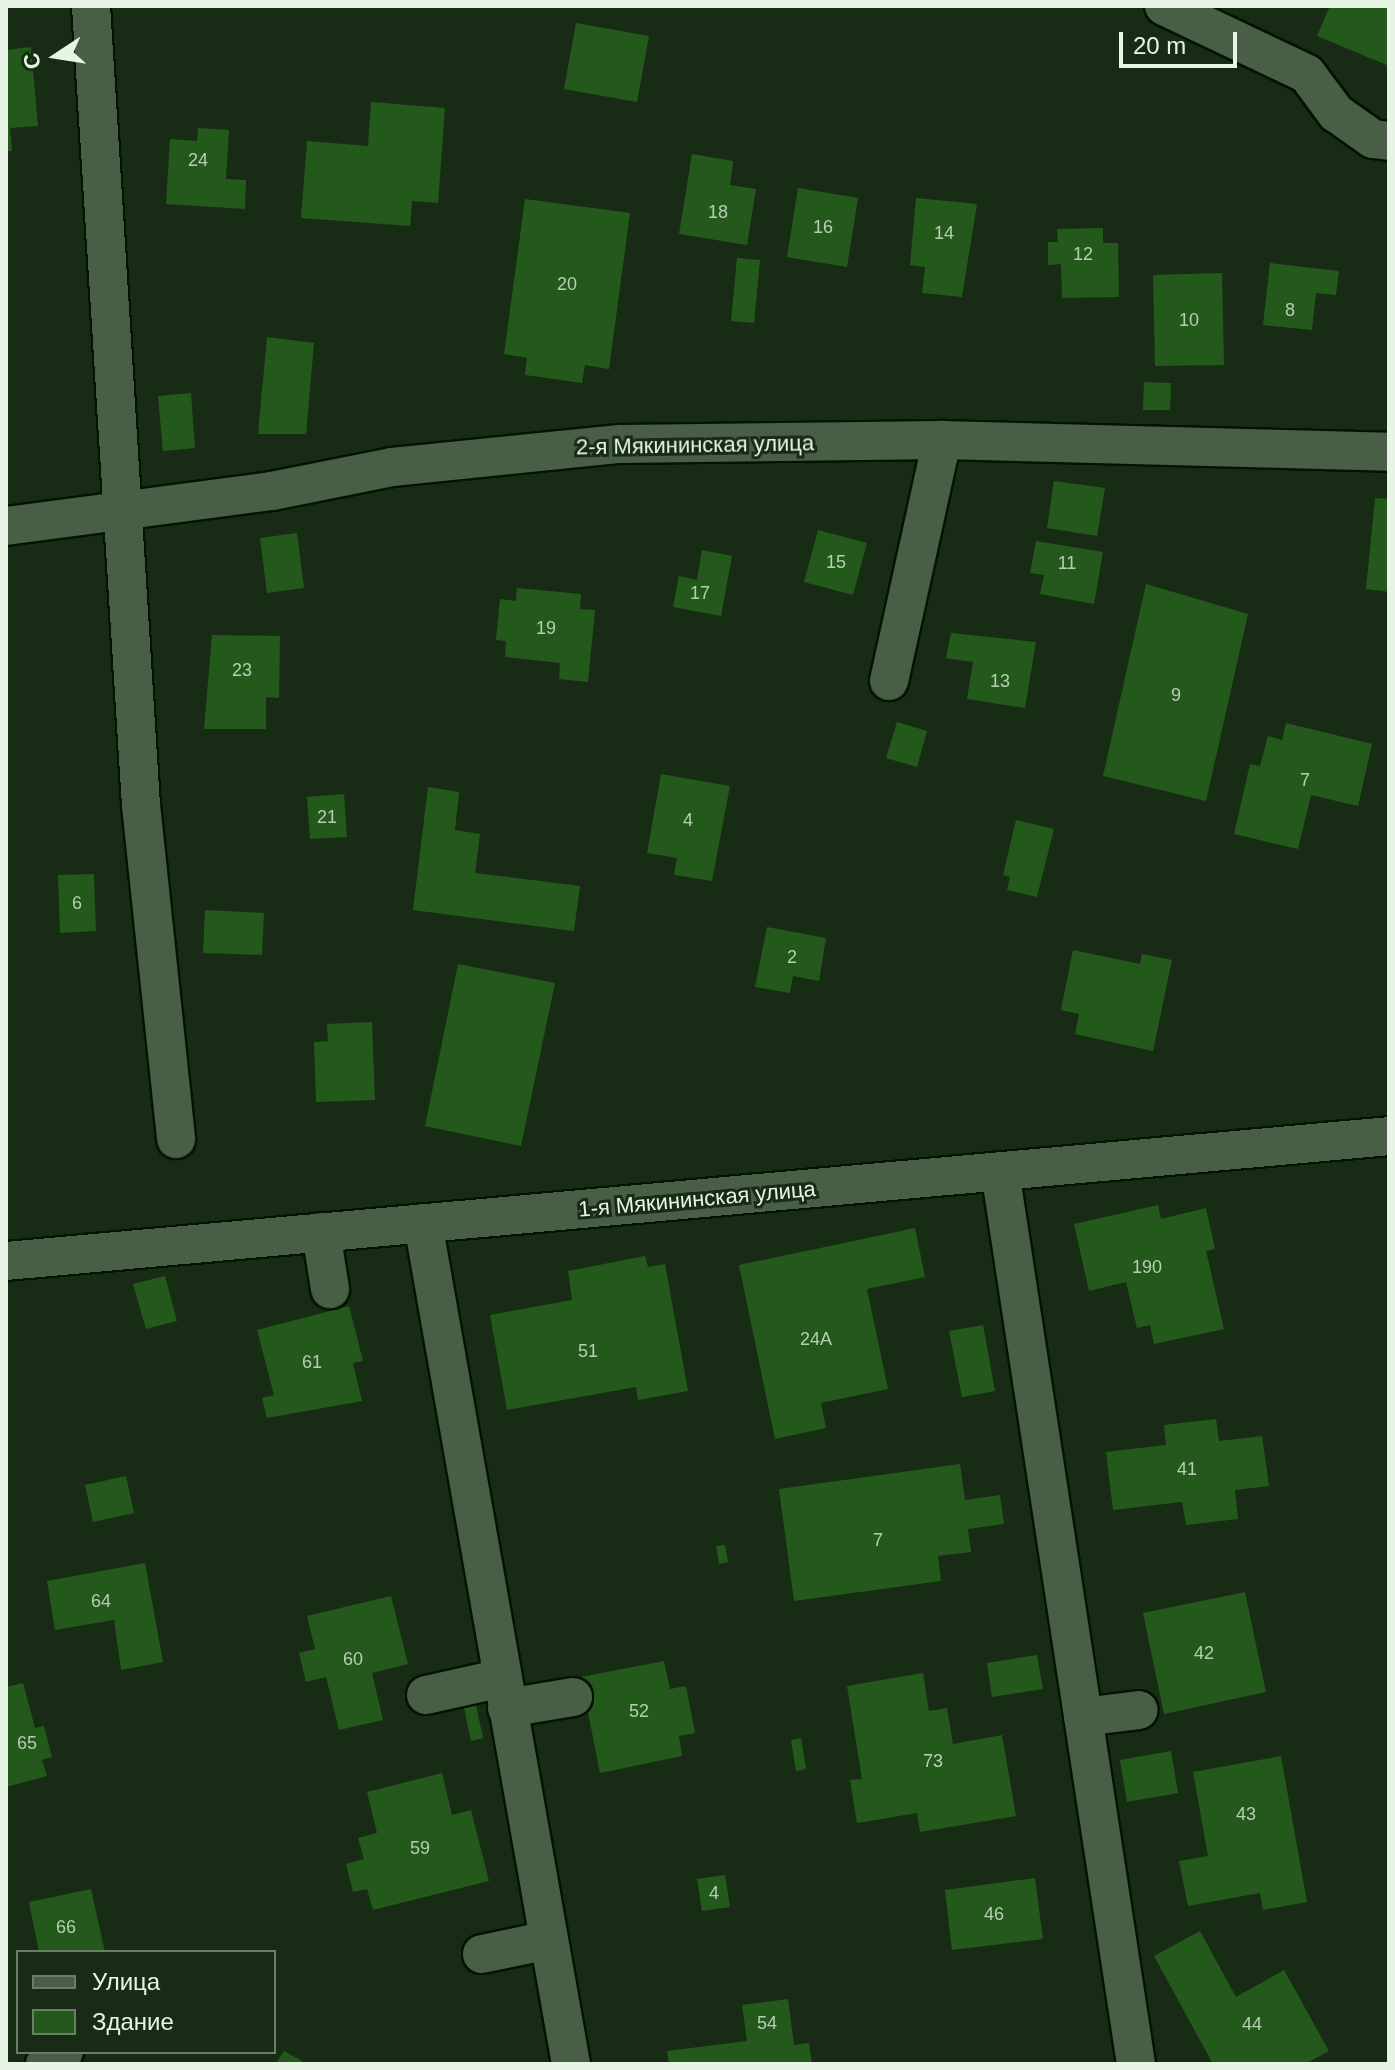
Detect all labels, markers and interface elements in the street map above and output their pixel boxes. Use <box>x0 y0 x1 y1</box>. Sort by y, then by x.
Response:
north arrow <box>16 16 96 96</box>
scale bar <box>1123 16 1241 66</box>
text: 20 m <box>1133 32 1186 59</box>
text: С <box>18 51 46 71</box>
house number: 24 <box>188 149 208 171</box>
house number: 18 <box>708 201 728 223</box>
house number: 16 <box>813 216 833 238</box>
house number: 14 <box>934 222 954 244</box>
house number: 12 <box>1073 243 1093 265</box>
house number: 20 <box>557 273 577 295</box>
house number: 8 <box>1285 299 1295 321</box>
house number: 10 <box>1179 309 1199 331</box>
street label: 2-я Мякининская улица <box>576 430 814 460</box>
house number: 15 <box>826 551 846 573</box>
house number: 11 <box>1058 552 1076 574</box>
house number: 17 <box>690 582 710 604</box>
house number: 19 <box>536 617 556 639</box>
house number: 23 <box>232 659 252 681</box>
house number: 13 <box>990 670 1010 692</box>
house number: 9 <box>1171 684 1181 706</box>
house number: 7 <box>1300 769 1310 791</box>
house number: 21 <box>317 806 337 828</box>
house number: 4 <box>683 809 693 831</box>
house number: 6 <box>72 892 82 914</box>
house number: 2 <box>787 946 797 968</box>
street label: 1-я Мякининская улица <box>577 1175 817 1223</box>
house number: 190 <box>1132 1256 1162 1278</box>
house number: 24А <box>800 1328 832 1350</box>
house number: 51 <box>578 1340 598 1362</box>
house number: 61 <box>302 1351 322 1373</box>
house number: 41 <box>1177 1458 1197 1480</box>
house number: 7 <box>873 1529 883 1551</box>
house number: 64 <box>91 1590 111 1612</box>
house number: 42 <box>1194 1642 1214 1664</box>
house number: 60 <box>343 1648 363 1670</box>
house number: 52 <box>629 1700 649 1722</box>
house number: 65 <box>17 1732 37 1754</box>
house number: 73 <box>923 1750 943 1772</box>
house number: 43 <box>1236 1803 1256 1825</box>
house number: 59 <box>410 1837 430 1859</box>
house number: 4 <box>709 1882 719 1904</box>
house number: 46 <box>984 1903 1004 1925</box>
house number: 66 <box>56 1916 76 1938</box>
legend <box>16 1950 276 2054</box>
text: Улица <box>92 1968 160 1995</box>
text: Здание <box>92 2008 174 2035</box>
house number: 54 <box>757 2012 777 2034</box>
house number: 44 <box>1242 2013 1262 2035</box>

